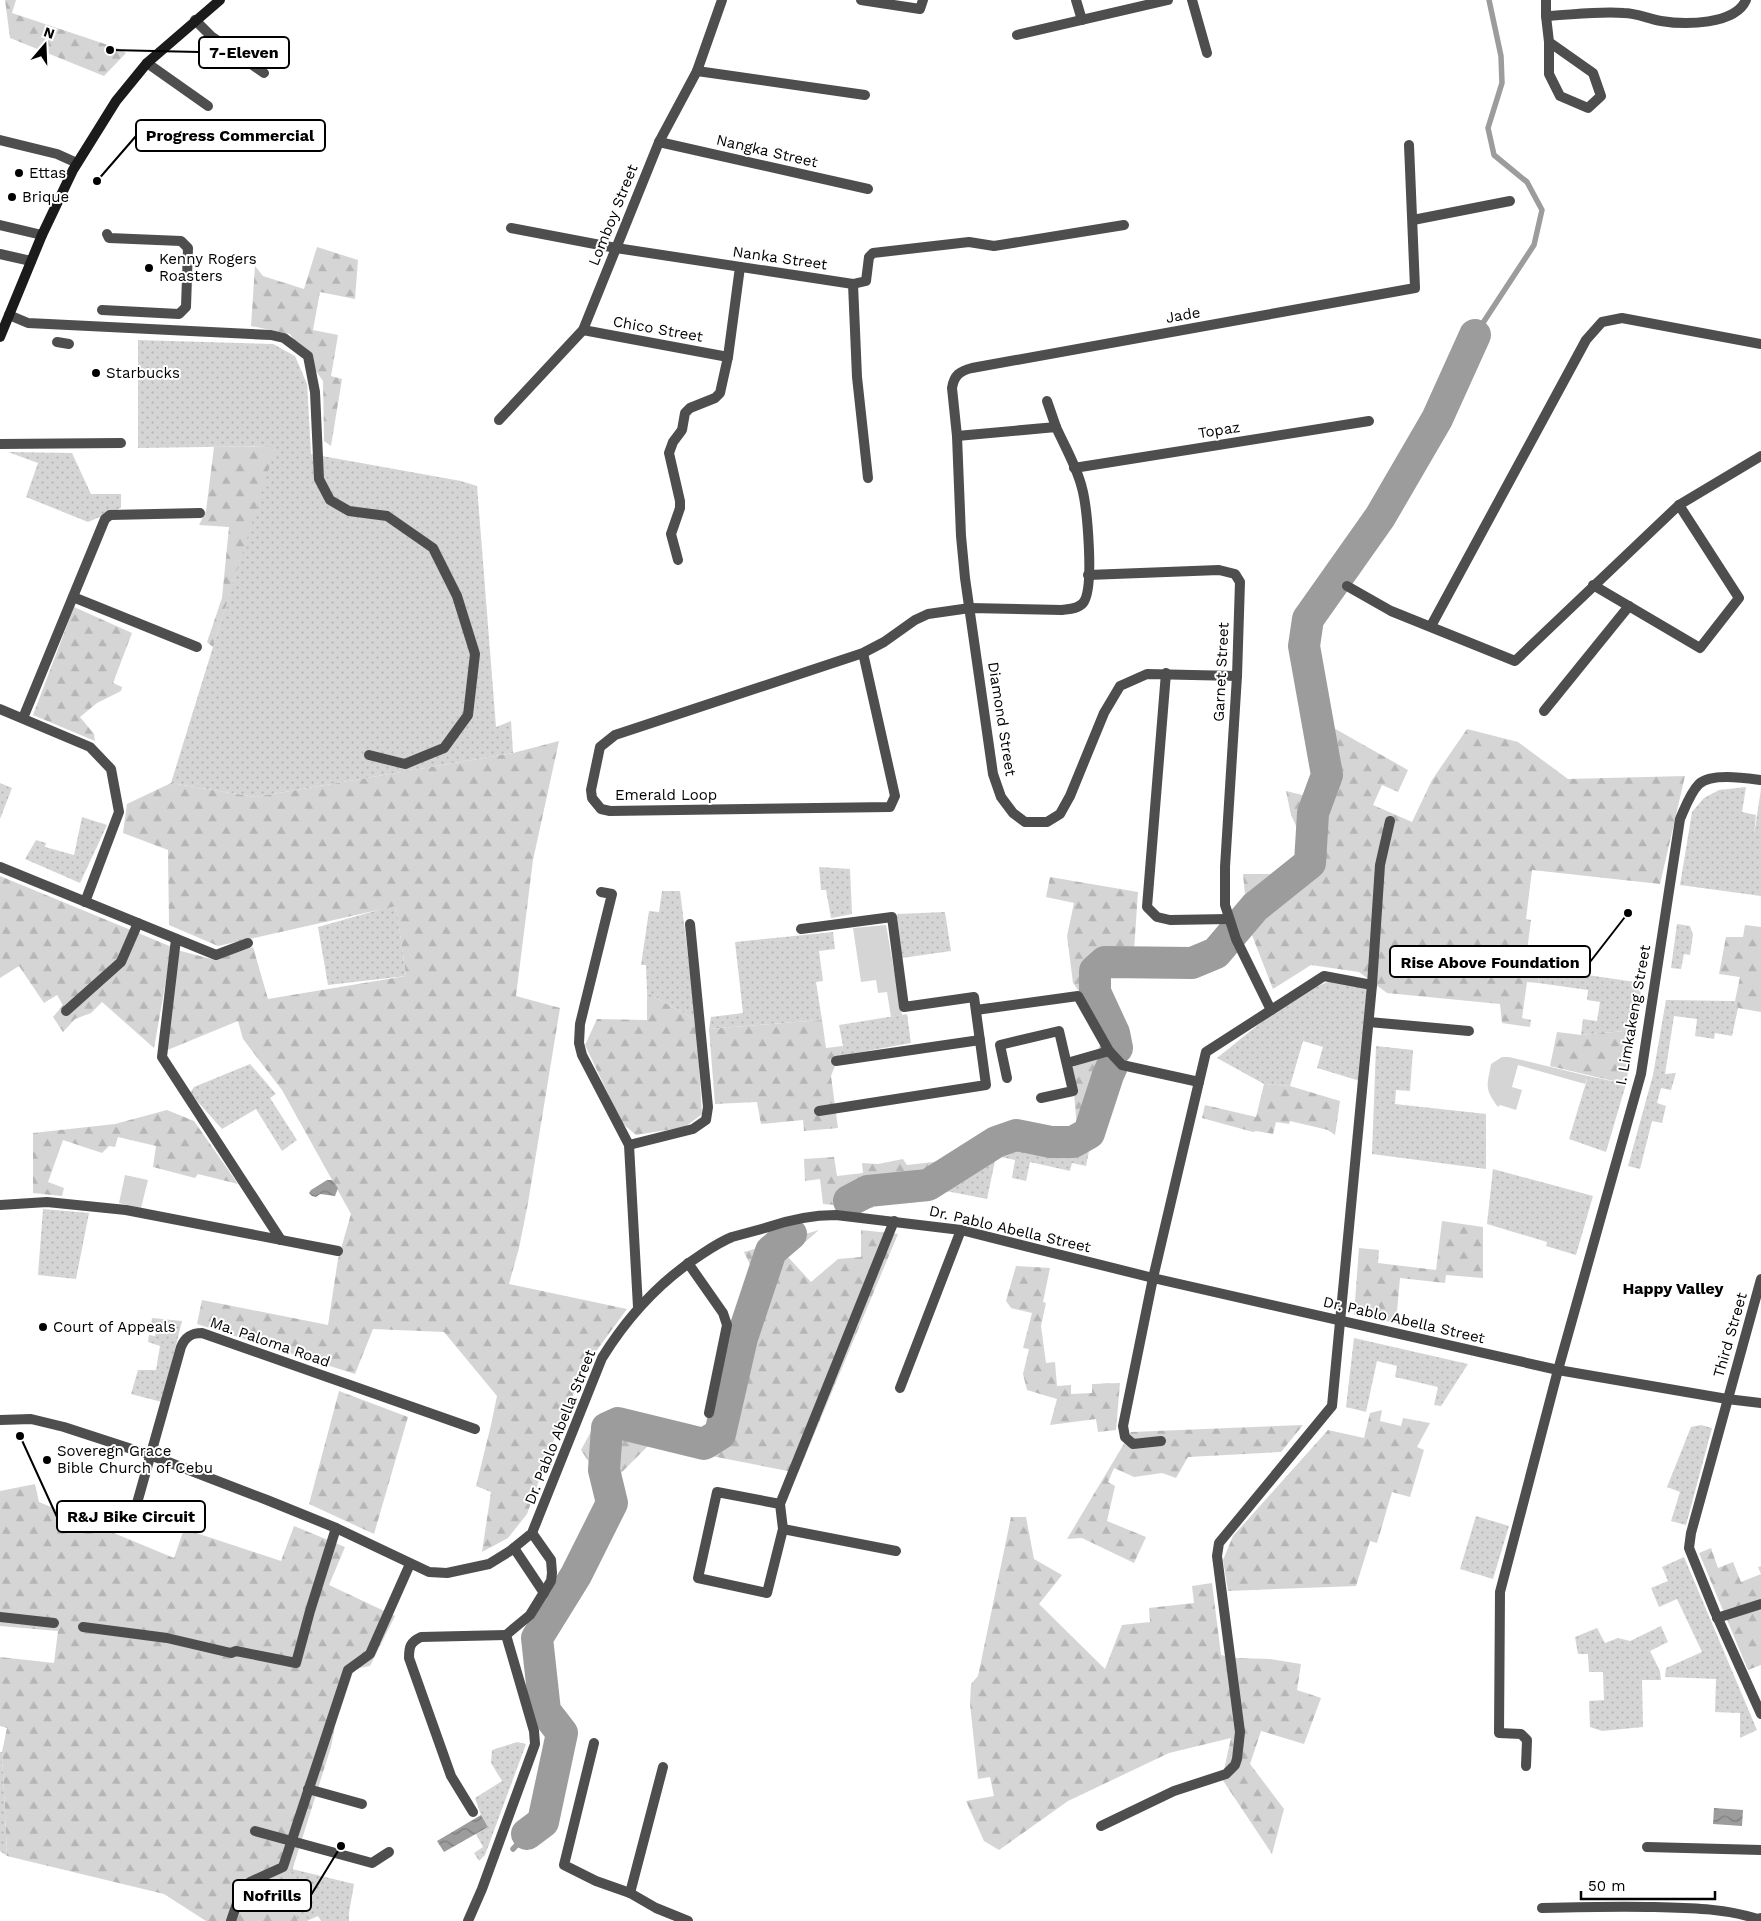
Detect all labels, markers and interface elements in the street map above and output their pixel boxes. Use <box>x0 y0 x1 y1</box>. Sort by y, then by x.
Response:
north arrow <box>20 20 70 70</box>
text: N <box>42 23 57 42</box>
callout: 7-Eleven <box>199 37 289 68</box>
text: 7-Eleven <box>209 43 279 62</box>
callout: Progress Commercial <box>136 120 325 151</box>
text: Progress Commercial <box>146 126 315 145</box>
street label: Nangka Street <box>715 131 820 172</box>
street label: Lomboy Street <box>584 161 642 268</box>
place label: Ettas <box>29 164 66 182</box>
marker: Ettas <box>13 167 25 179</box>
place label: Brique <box>22 188 69 206</box>
marker: Brique <box>6 191 18 203</box>
street label: Nanka Street <box>731 242 829 274</box>
place label: Kenny Rogers Roasters <box>159 250 257 285</box>
marker: Kenny Rogers Roasters <box>143 262 155 274</box>
street label: Jade <box>1164 303 1202 327</box>
street label: Chico Street <box>612 312 705 346</box>
place label: Starbucks <box>106 364 180 382</box>
marker: Starbucks <box>90 367 102 379</box>
street label: Topaz <box>1197 418 1241 442</box>
street label: Garnet Street <box>1209 621 1233 722</box>
street label: Diamond Street <box>984 661 1020 778</box>
street label: Emerald Loop <box>615 786 717 804</box>
street label: I. Limkakeng Street <box>1612 943 1654 1087</box>
callout: Rise Above Foundation <box>1390 946 1590 977</box>
text: Rise Above Foundation <box>1400 953 1580 972</box>
street label: Dr. Pablo Abella Street <box>927 1202 1093 1257</box>
district label: Happy Valley <box>1622 1279 1725 1298</box>
street label: Third Street <box>1709 1290 1751 1380</box>
street label: Dr. Pablo Abella Street <box>1321 1293 1487 1348</box>
street label: Ma. Paloma Road <box>208 1313 332 1371</box>
place label: Court of Appeals <box>53 1318 176 1336</box>
marker: Court of Appeals <box>37 1321 49 1333</box>
street label: Dr. Pablo Abella Street <box>521 1346 600 1507</box>
place label: Soveregn Grace Bible Church of Cebu <box>57 1442 213 1477</box>
marker: Soveregn Grace Bible Church of Cebu <box>41 1454 53 1466</box>
callout: R&J Bike Circuit <box>57 1501 205 1532</box>
text: R&J Bike Circuit <box>67 1507 195 1526</box>
scale bar <box>1581 1868 1715 1900</box>
text: 50 m <box>1588 1877 1625 1895</box>
callout: Nofrills <box>233 1880 311 1911</box>
text: Nofrills <box>243 1886 302 1905</box>

